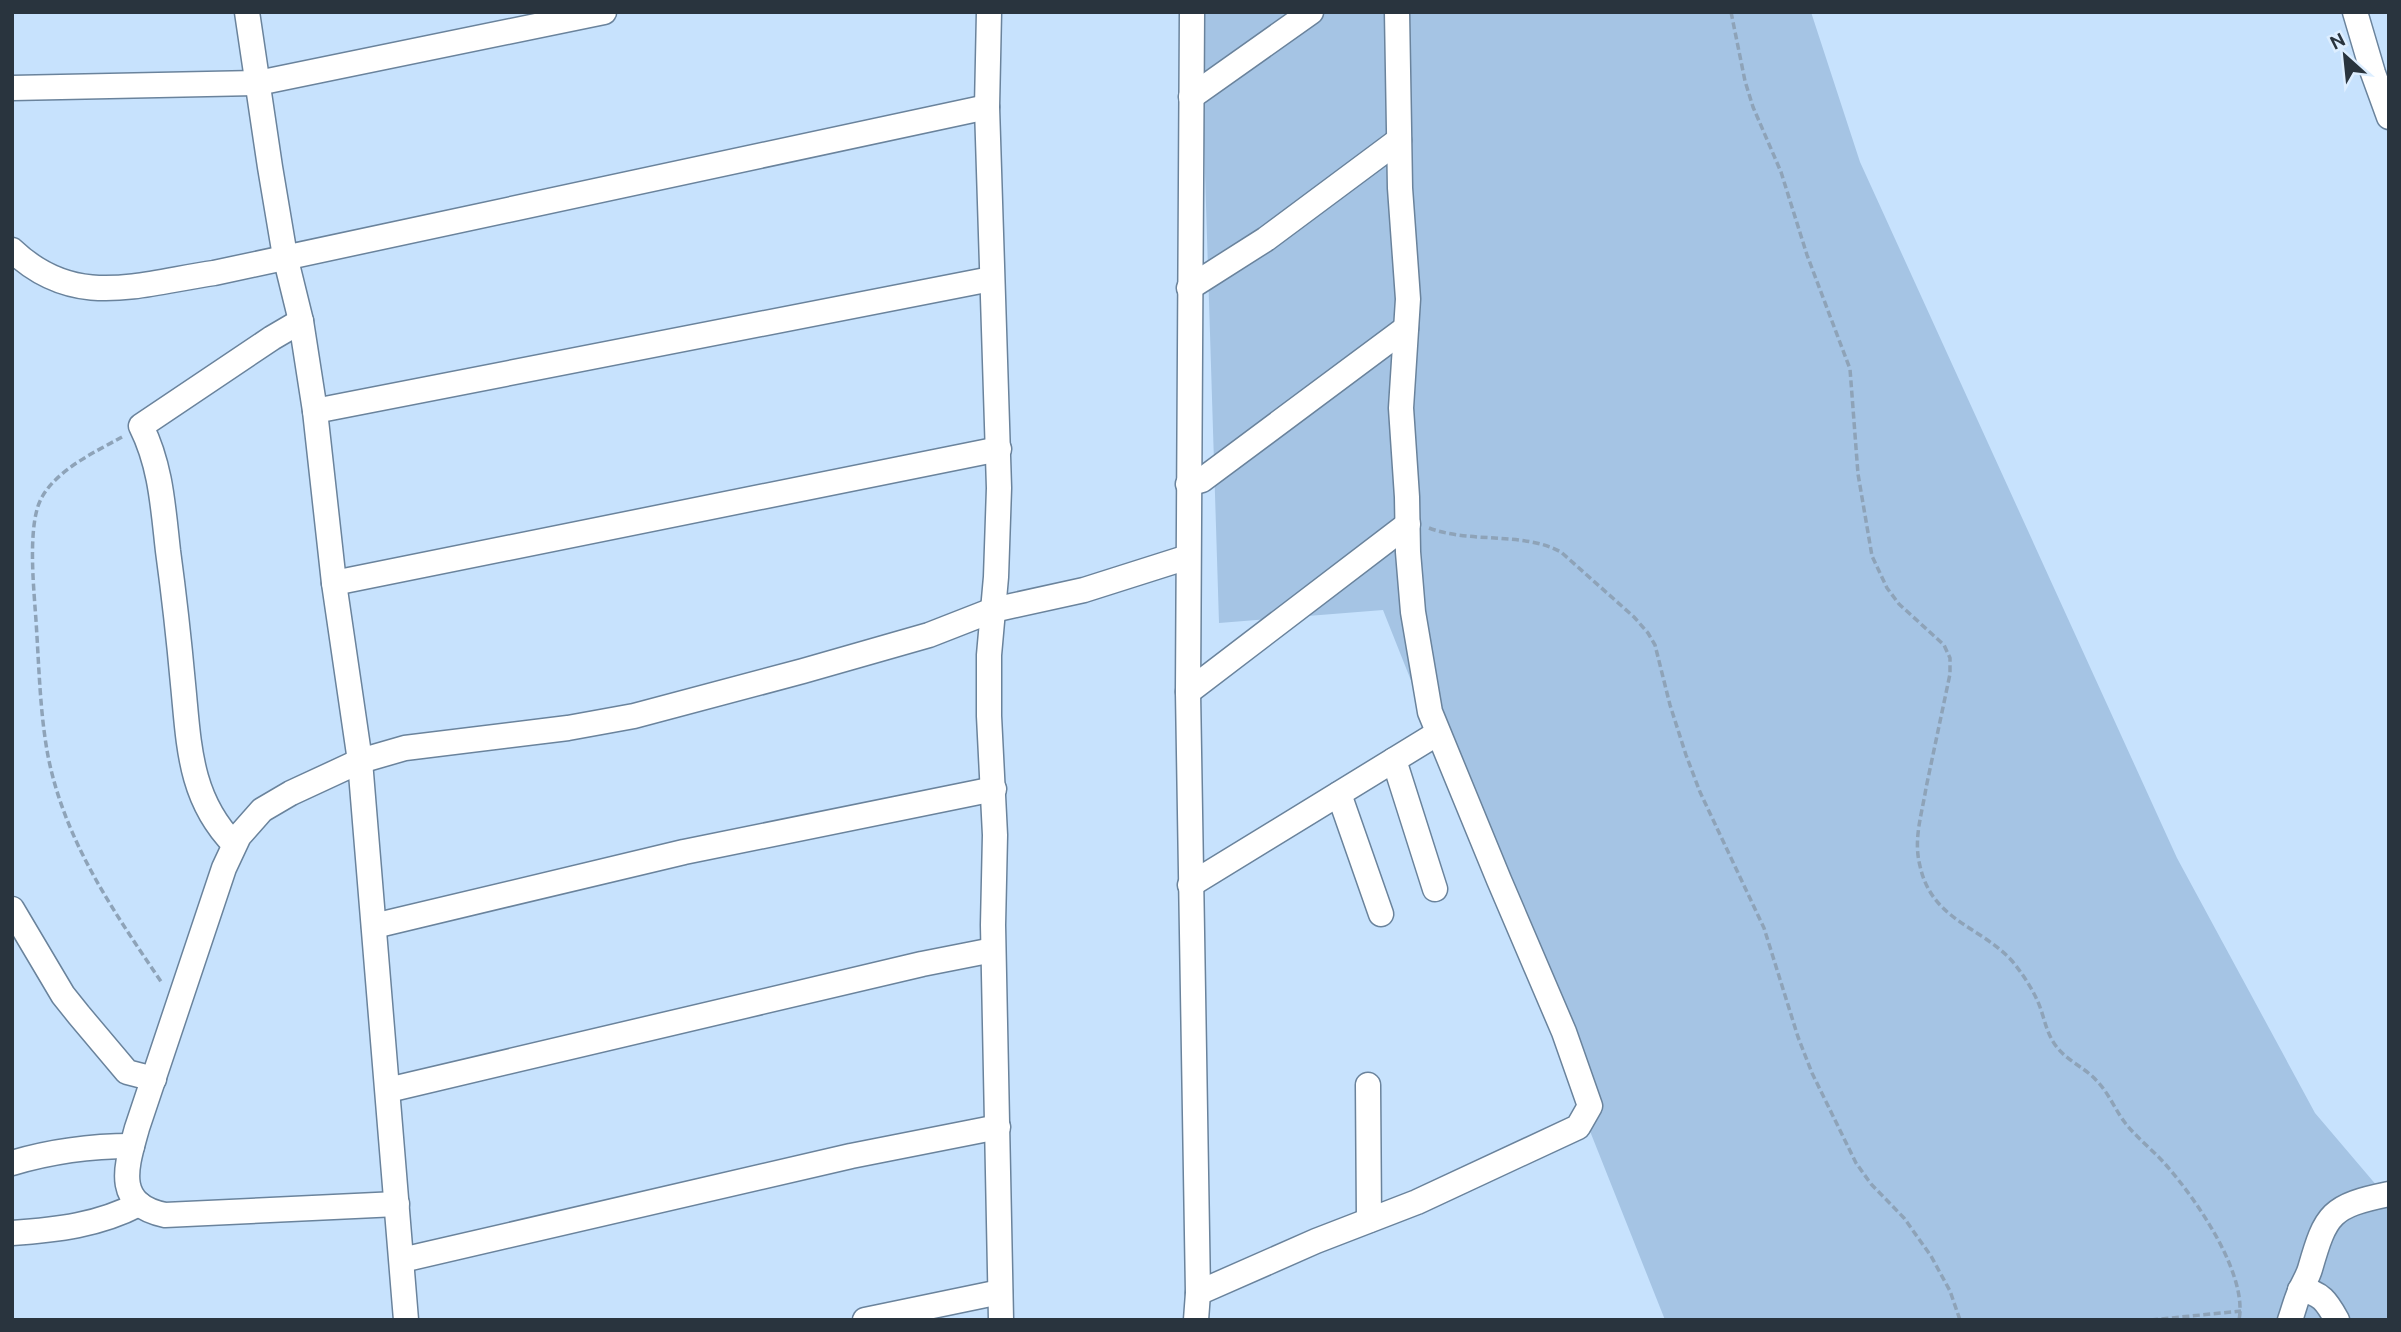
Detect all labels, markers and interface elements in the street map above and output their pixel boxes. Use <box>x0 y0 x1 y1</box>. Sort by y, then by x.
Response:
north arrow <box>2310 21 2380 91</box>
text: N <box>2326 28 2349 54</box>

